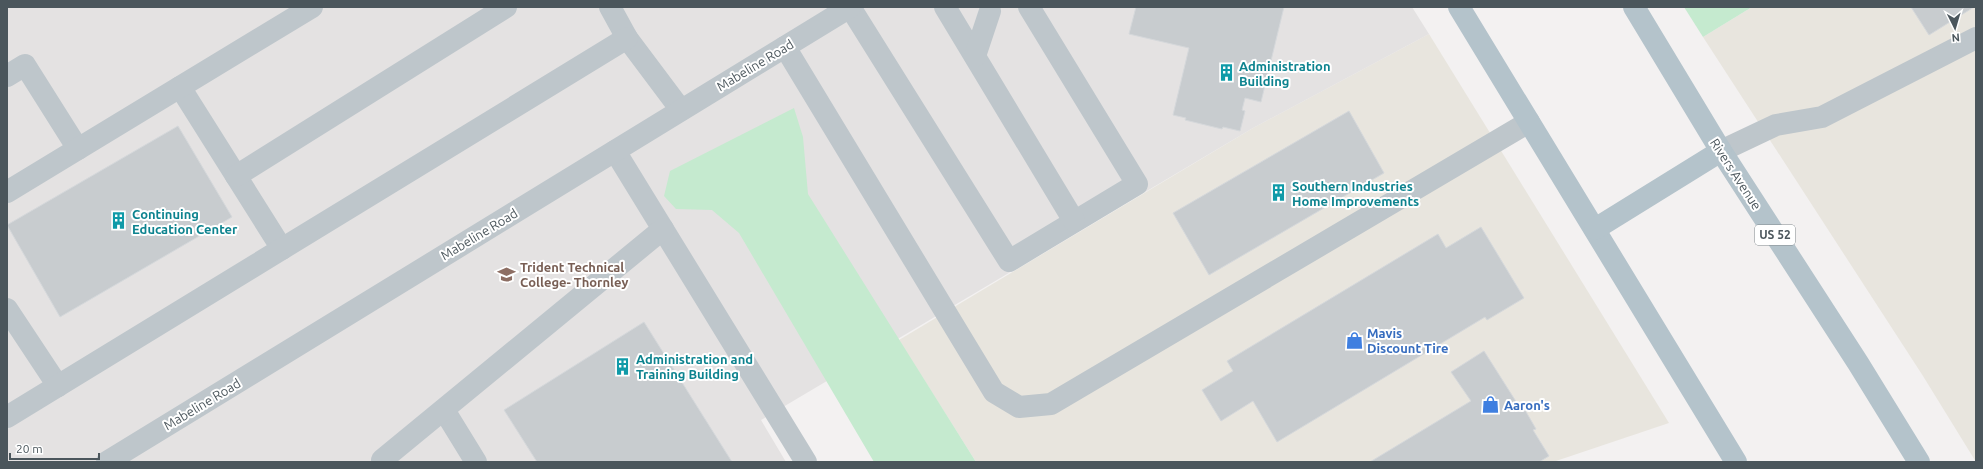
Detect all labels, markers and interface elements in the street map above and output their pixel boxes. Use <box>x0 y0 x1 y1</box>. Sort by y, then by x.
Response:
north arrow <box>1935 8 1975 48</box>
text: N <box>1951 32 1960 44</box>
street label: Mabeline Road <box>714 37 796 93</box>
place label: Administration Building <box>1239 59 1331 88</box>
building icon: Administration Building <box>1216 63 1236 83</box>
street label: Rivers Avenue <box>1708 136 1764 212</box>
place label: Southern Industries Home Improvements <box>1292 179 1419 208</box>
building icon: Southern Industries Home Improvements <box>1269 183 1289 203</box>
street label: Mabeline Road <box>438 206 520 262</box>
place label: Continuing Education Center <box>132 207 238 236</box>
building icon: Continuing Education Center <box>109 211 129 231</box>
road number: US 52 <box>1755 225 1795 245</box>
place label: Trident Technical College- Thornley <box>520 260 628 289</box>
school or university icon: Trident Technical College- Thornley <box>497 264 517 284</box>
place label: Mavis Discount Tire <box>1367 326 1449 355</box>
shop icon: Mavis Discount Tire <box>1344 330 1364 350</box>
place label: Administration and Training Building <box>636 352 753 381</box>
building icon: Administration and Training Building <box>613 356 633 376</box>
street label: Mabeline Road <box>161 376 243 432</box>
shop icon: Aaron's <box>1481 395 1501 415</box>
place label: Aaron's <box>1504 398 1550 412</box>
scale bar <box>10 435 99 461</box>
text: 20 m <box>16 442 43 455</box>

